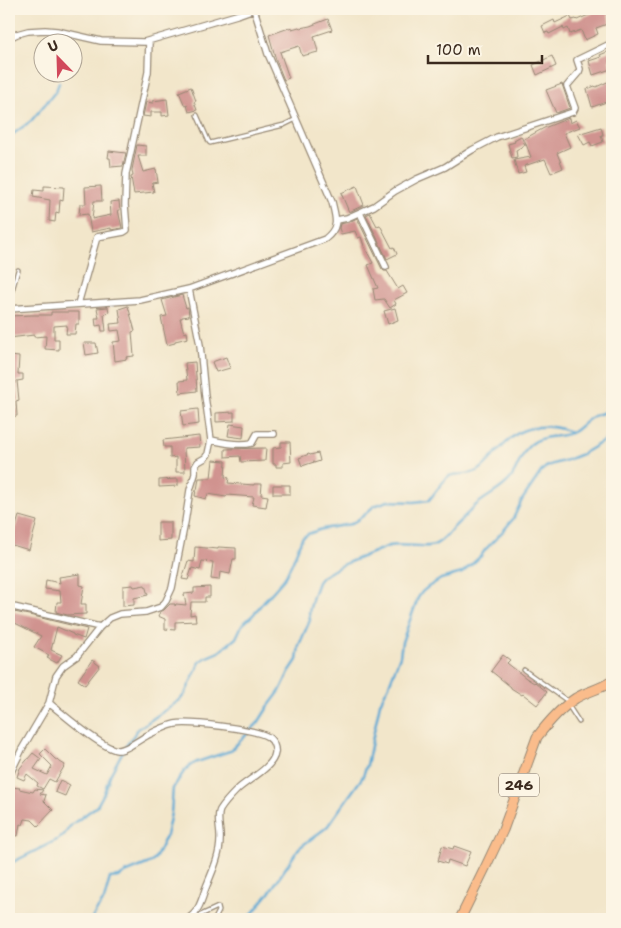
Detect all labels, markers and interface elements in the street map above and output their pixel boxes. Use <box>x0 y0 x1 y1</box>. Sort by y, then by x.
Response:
north arrow <box>32 32 82 82</box>
scale bar <box>428 32 542 64</box>
text: U <box>45 36 61 56</box>
text: 100 m <box>436 40 481 60</box>
road number: 246 <box>499 774 539 796</box>

